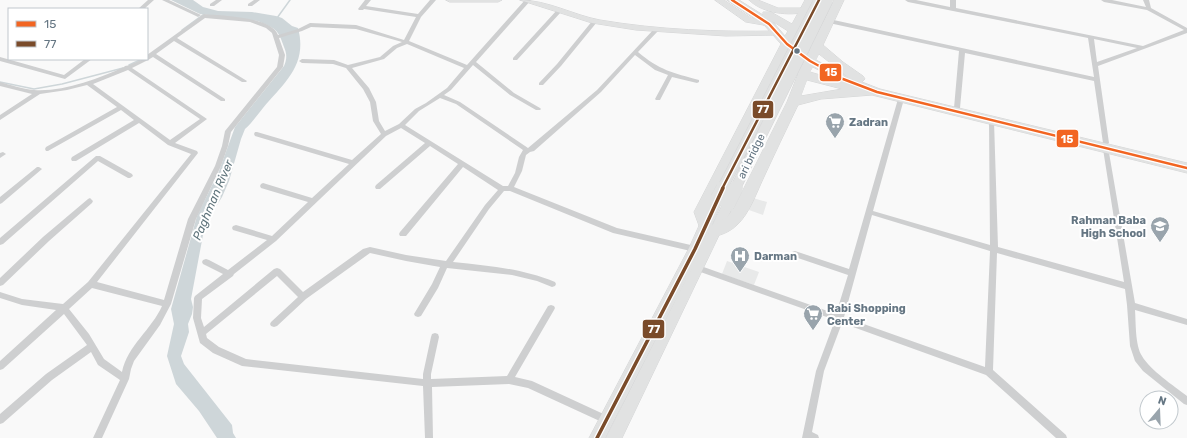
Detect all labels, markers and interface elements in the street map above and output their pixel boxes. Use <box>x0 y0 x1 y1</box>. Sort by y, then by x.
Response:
legend <box>8 8 148 60</box>
text: 15 <box>44 17 56 31</box>
text: 77 <box>44 37 56 51</box>
unlabelled marker <box>792 46 802 56</box>
line badge: 15 <box>819 63 842 82</box>
text: 15 <box>825 66 837 79</box>
line badge: 77 <box>752 100 774 119</box>
text: 77 <box>757 103 770 116</box>
supermarket icon: Zadran <box>824 111 846 139</box>
place label: Zadran <box>849 116 888 129</box>
line badge: 15 <box>1056 129 1079 148</box>
street label: ari bridge <box>735 132 768 181</box>
text: 15 <box>1061 133 1073 146</box>
water label: Paghman River <box>190 157 236 242</box>
place label: Rahman Baba High School <box>1071 214 1146 240</box>
school or university icon: Rahman Baba High School <box>1149 215 1171 243</box>
hospital icon: Darman <box>729 245 751 273</box>
place label: Darman <box>754 250 797 263</box>
place label: Rabi Shopping Center <box>827 302 906 328</box>
supermarket icon: Rabi Shopping Center <box>802 303 824 331</box>
line badge: 77 <box>642 319 665 339</box>
text: 77 <box>648 323 661 336</box>
north arrow <box>1139 390 1179 430</box>
text: N <box>1156 394 1168 408</box>

